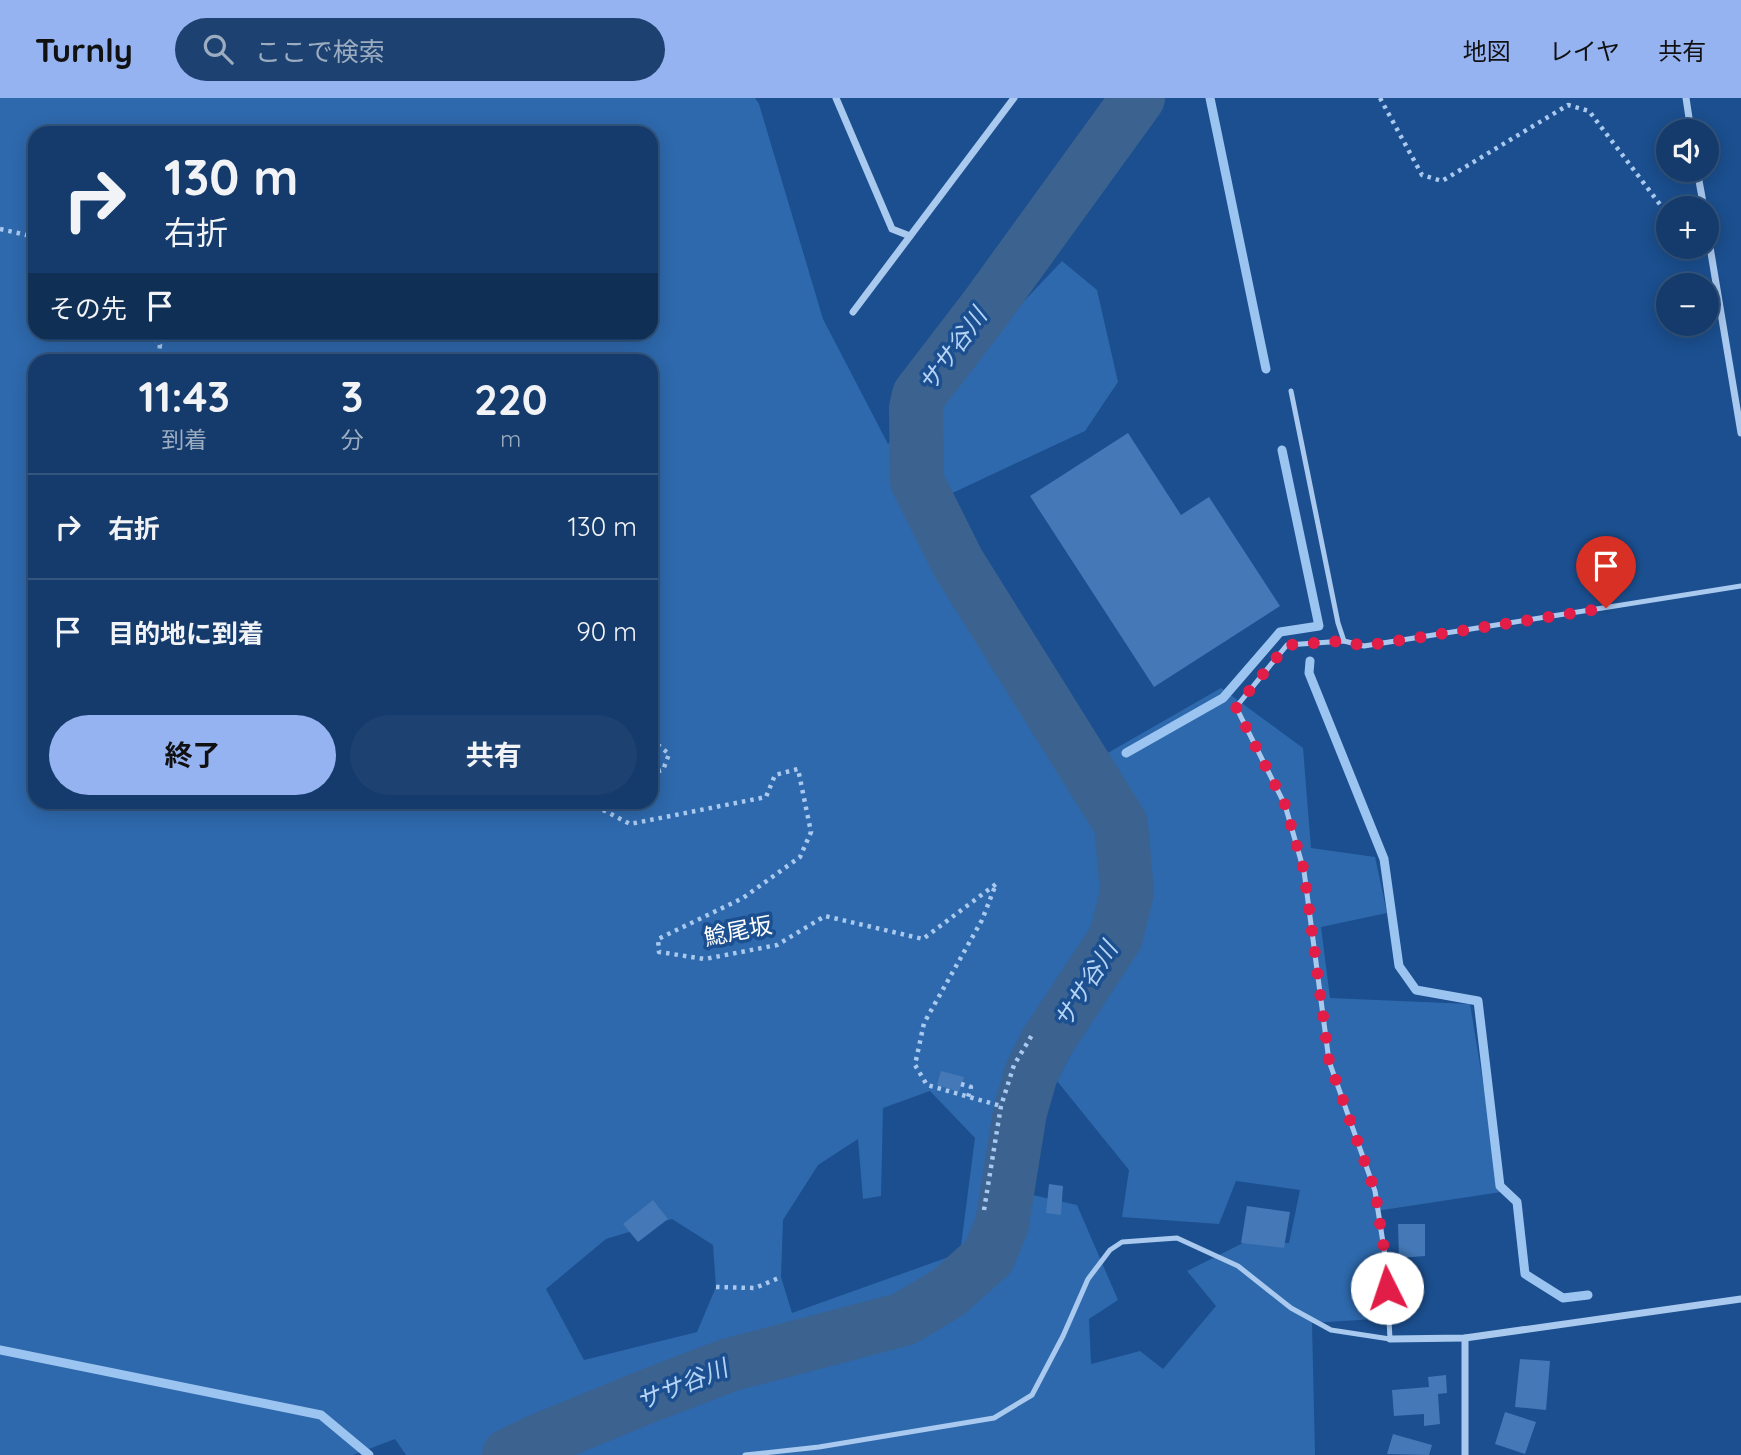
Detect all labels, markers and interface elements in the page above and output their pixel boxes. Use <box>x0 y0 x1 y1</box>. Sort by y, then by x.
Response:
search box <box>175 18 665 81</box>
text: Turnly <box>35 29 133 70</box>
icon: search <box>199 30 237 68</box>
text: ここで検索 <box>255 35 385 68</box>
text: 地図 <box>1463 36 1511 66</box>
text: レイヤ <box>1549 36 1620 66</box>
text: 共有 <box>1658 36 1706 66</box>
map controls <box>1656 119 1719 336</box>
button: sound <box>1656 119 1719 182</box>
text: 130 m <box>164 146 298 207</box>
icon: right <box>49 154 140 245</box>
button: + <box>1656 196 1719 259</box>
text: 右折 <box>164 212 228 252</box>
button: − <box>1656 273 1719 336</box>
icon: arrive <box>141 287 179 325</box>
text: その先 <box>49 292 127 325</box>
water label: ササ谷川 <box>912 299 994 397</box>
text: 11:43 <box>139 370 230 423</box>
text: 3 <box>341 370 363 423</box>
text: 220 <box>474 373 548 426</box>
text: m <box>500 424 521 453</box>
text: 到着 <box>161 425 207 454</box>
text: 分 <box>340 425 363 454</box>
icon: right <box>49 508 87 546</box>
text: 130 m <box>567 510 637 543</box>
text: 右折 <box>108 512 160 545</box>
pin <box>1576 536 1636 608</box>
icon: arrive <box>1587 547 1625 585</box>
icon: arrive <box>49 613 87 651</box>
text: 90 m <box>576 615 637 648</box>
text: 目的地に到着 <box>108 617 264 650</box>
button: 終了 <box>49 715 336 795</box>
button: 共有 <box>350 715 637 795</box>
street label: 鯰尾坂 <box>701 910 775 951</box>
water label: ササ谷川 <box>1047 933 1125 1033</box>
position arrow <box>1350 1251 1424 1325</box>
water label: ササ谷川 <box>632 1351 735 1416</box>

